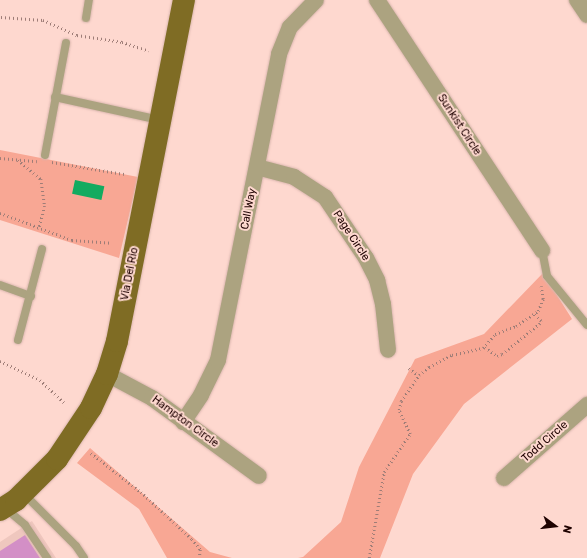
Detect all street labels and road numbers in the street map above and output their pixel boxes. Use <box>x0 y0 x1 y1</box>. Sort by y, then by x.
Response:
street label: Sunkist Circle <box>434 92 484 158</box>
street label: Call Way <box>239 187 259 231</box>
street label: Page Circle <box>330 208 372 264</box>
street label: Via Del Rio <box>118 246 142 302</box>
street label: Hampton Circle <box>149 393 221 451</box>
street label: Todd Circle <box>519 419 571 465</box>

